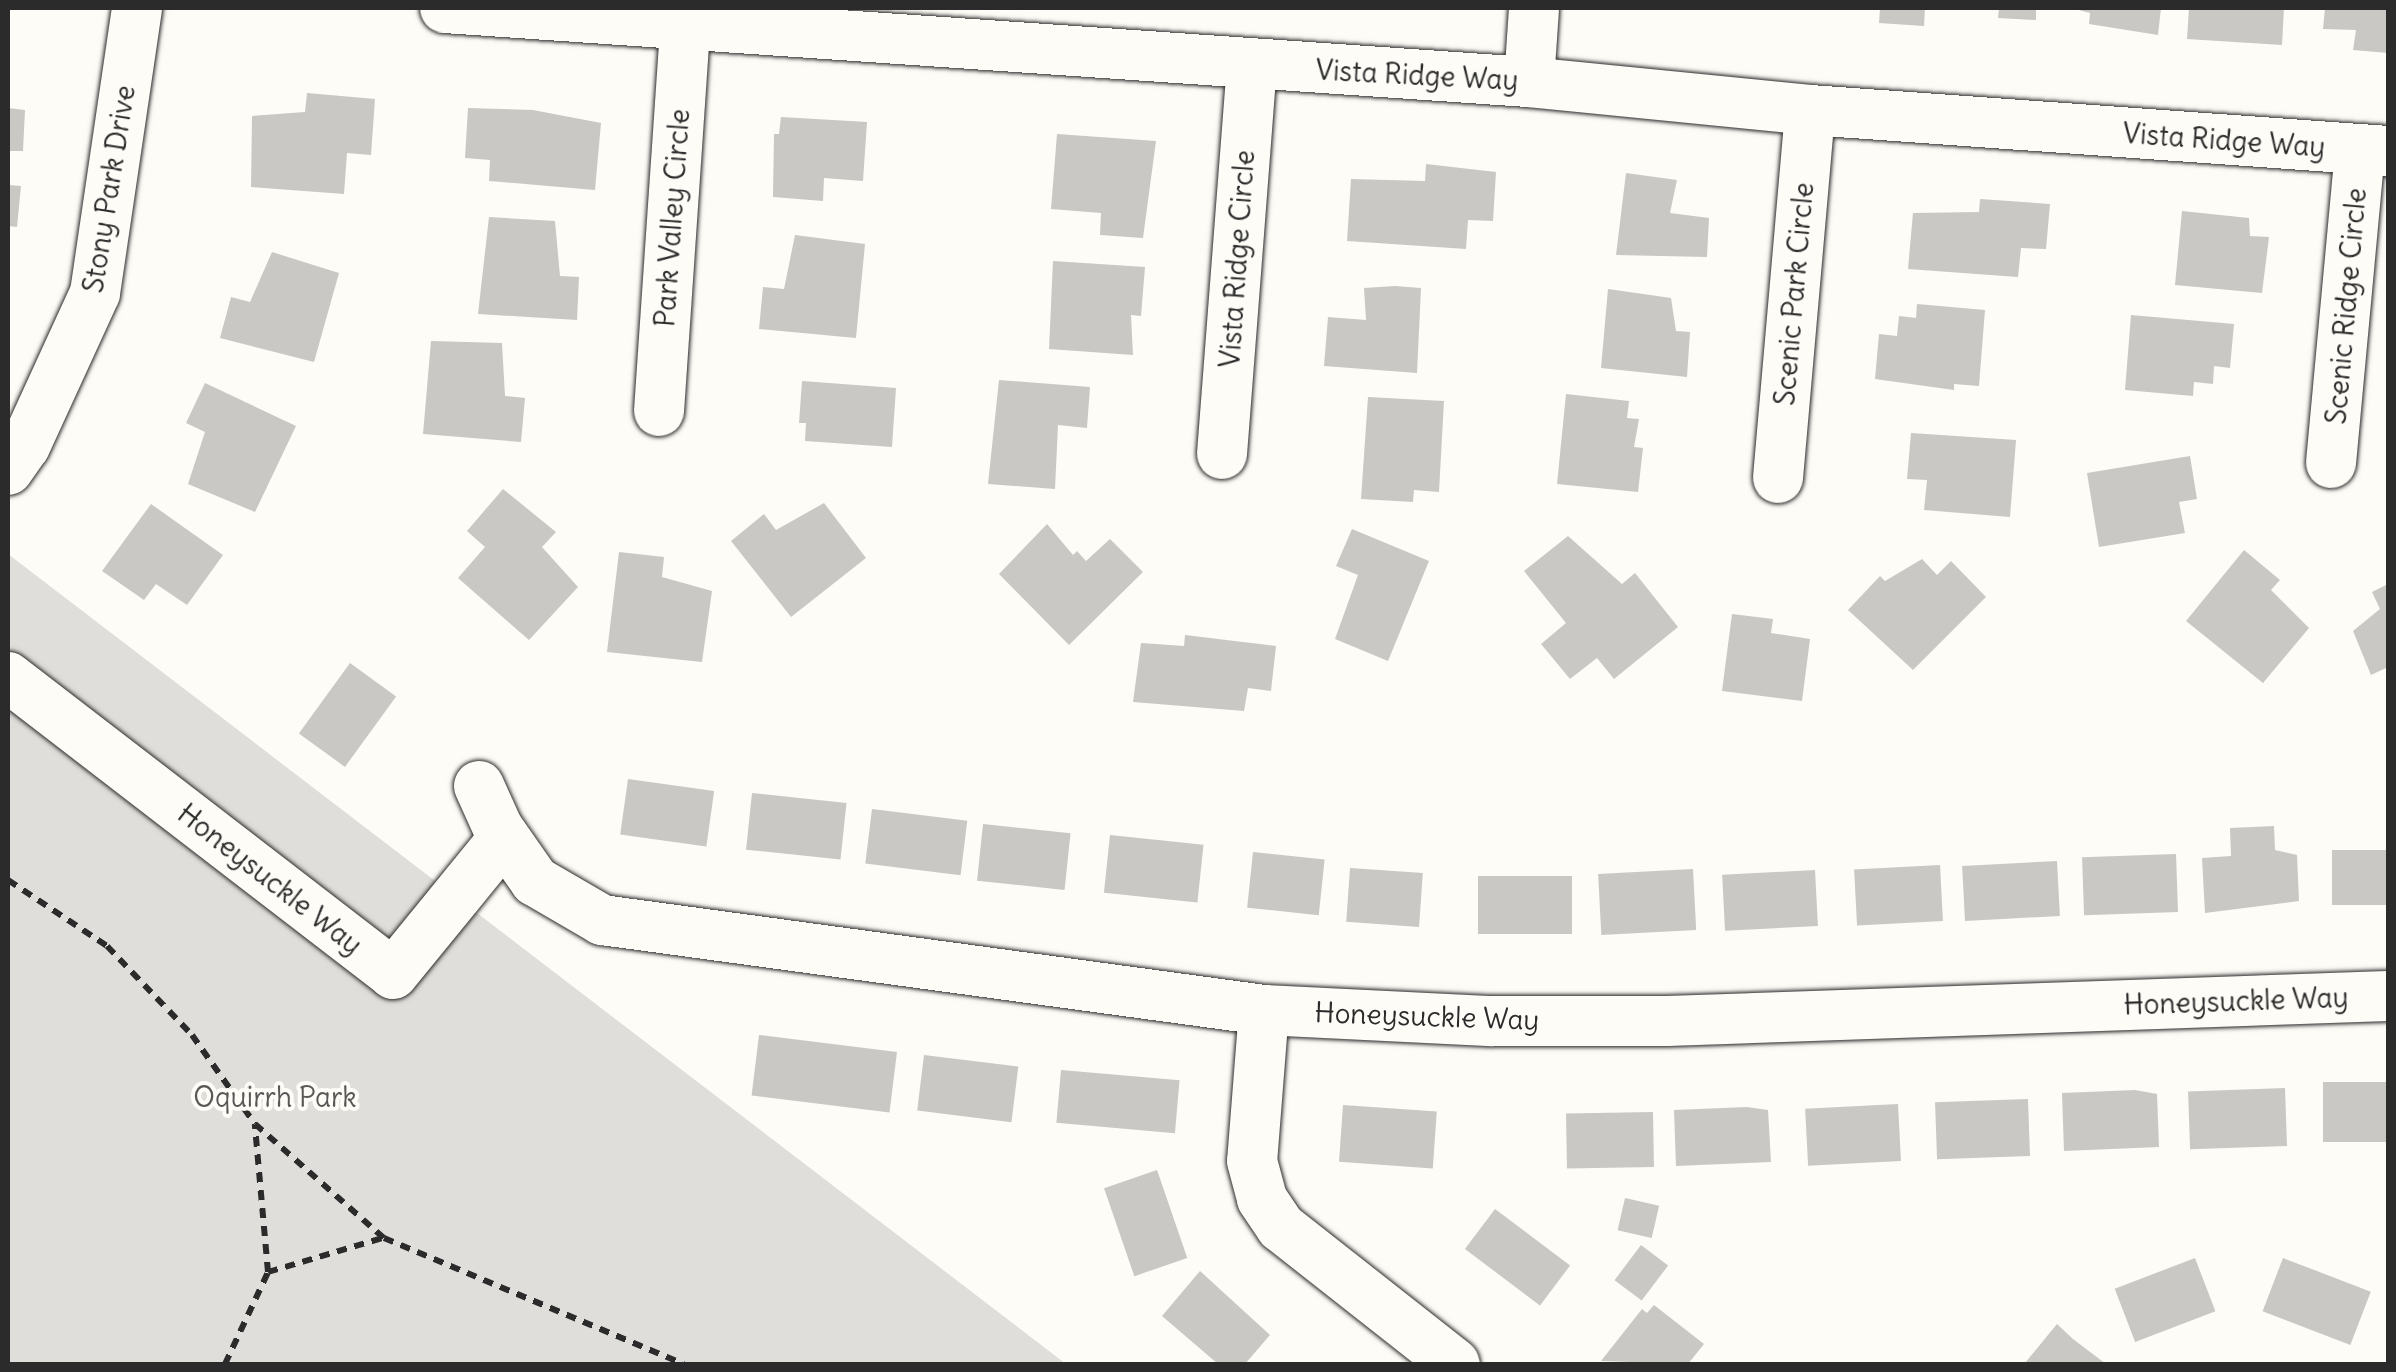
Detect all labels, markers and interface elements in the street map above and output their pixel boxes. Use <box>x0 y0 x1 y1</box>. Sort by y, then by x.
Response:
street label: Vista Ridge Way <box>1315 53 1519 97</box>
street label: Stony Park Drive <box>76 83 142 295</box>
street label: Park Valley Circle <box>648 108 696 328</box>
street label: Vista Ridge Way <box>2122 116 2326 164</box>
street label: Vista Ridge Circle <box>1213 149 1261 369</box>
street label: Scenic Park Circle <box>1768 181 1820 407</box>
street label: Scenic Ridge Circle <box>2319 186 2373 426</box>
street label: Honeysuckle Way <box>171 797 369 961</box>
street label: Honeysuckle Way <box>2123 980 2349 1022</box>
street label: Honeysuckle Way <box>1314 995 1540 1037</box>
park label: Oquirrh Park <box>193 1080 357 1114</box>

